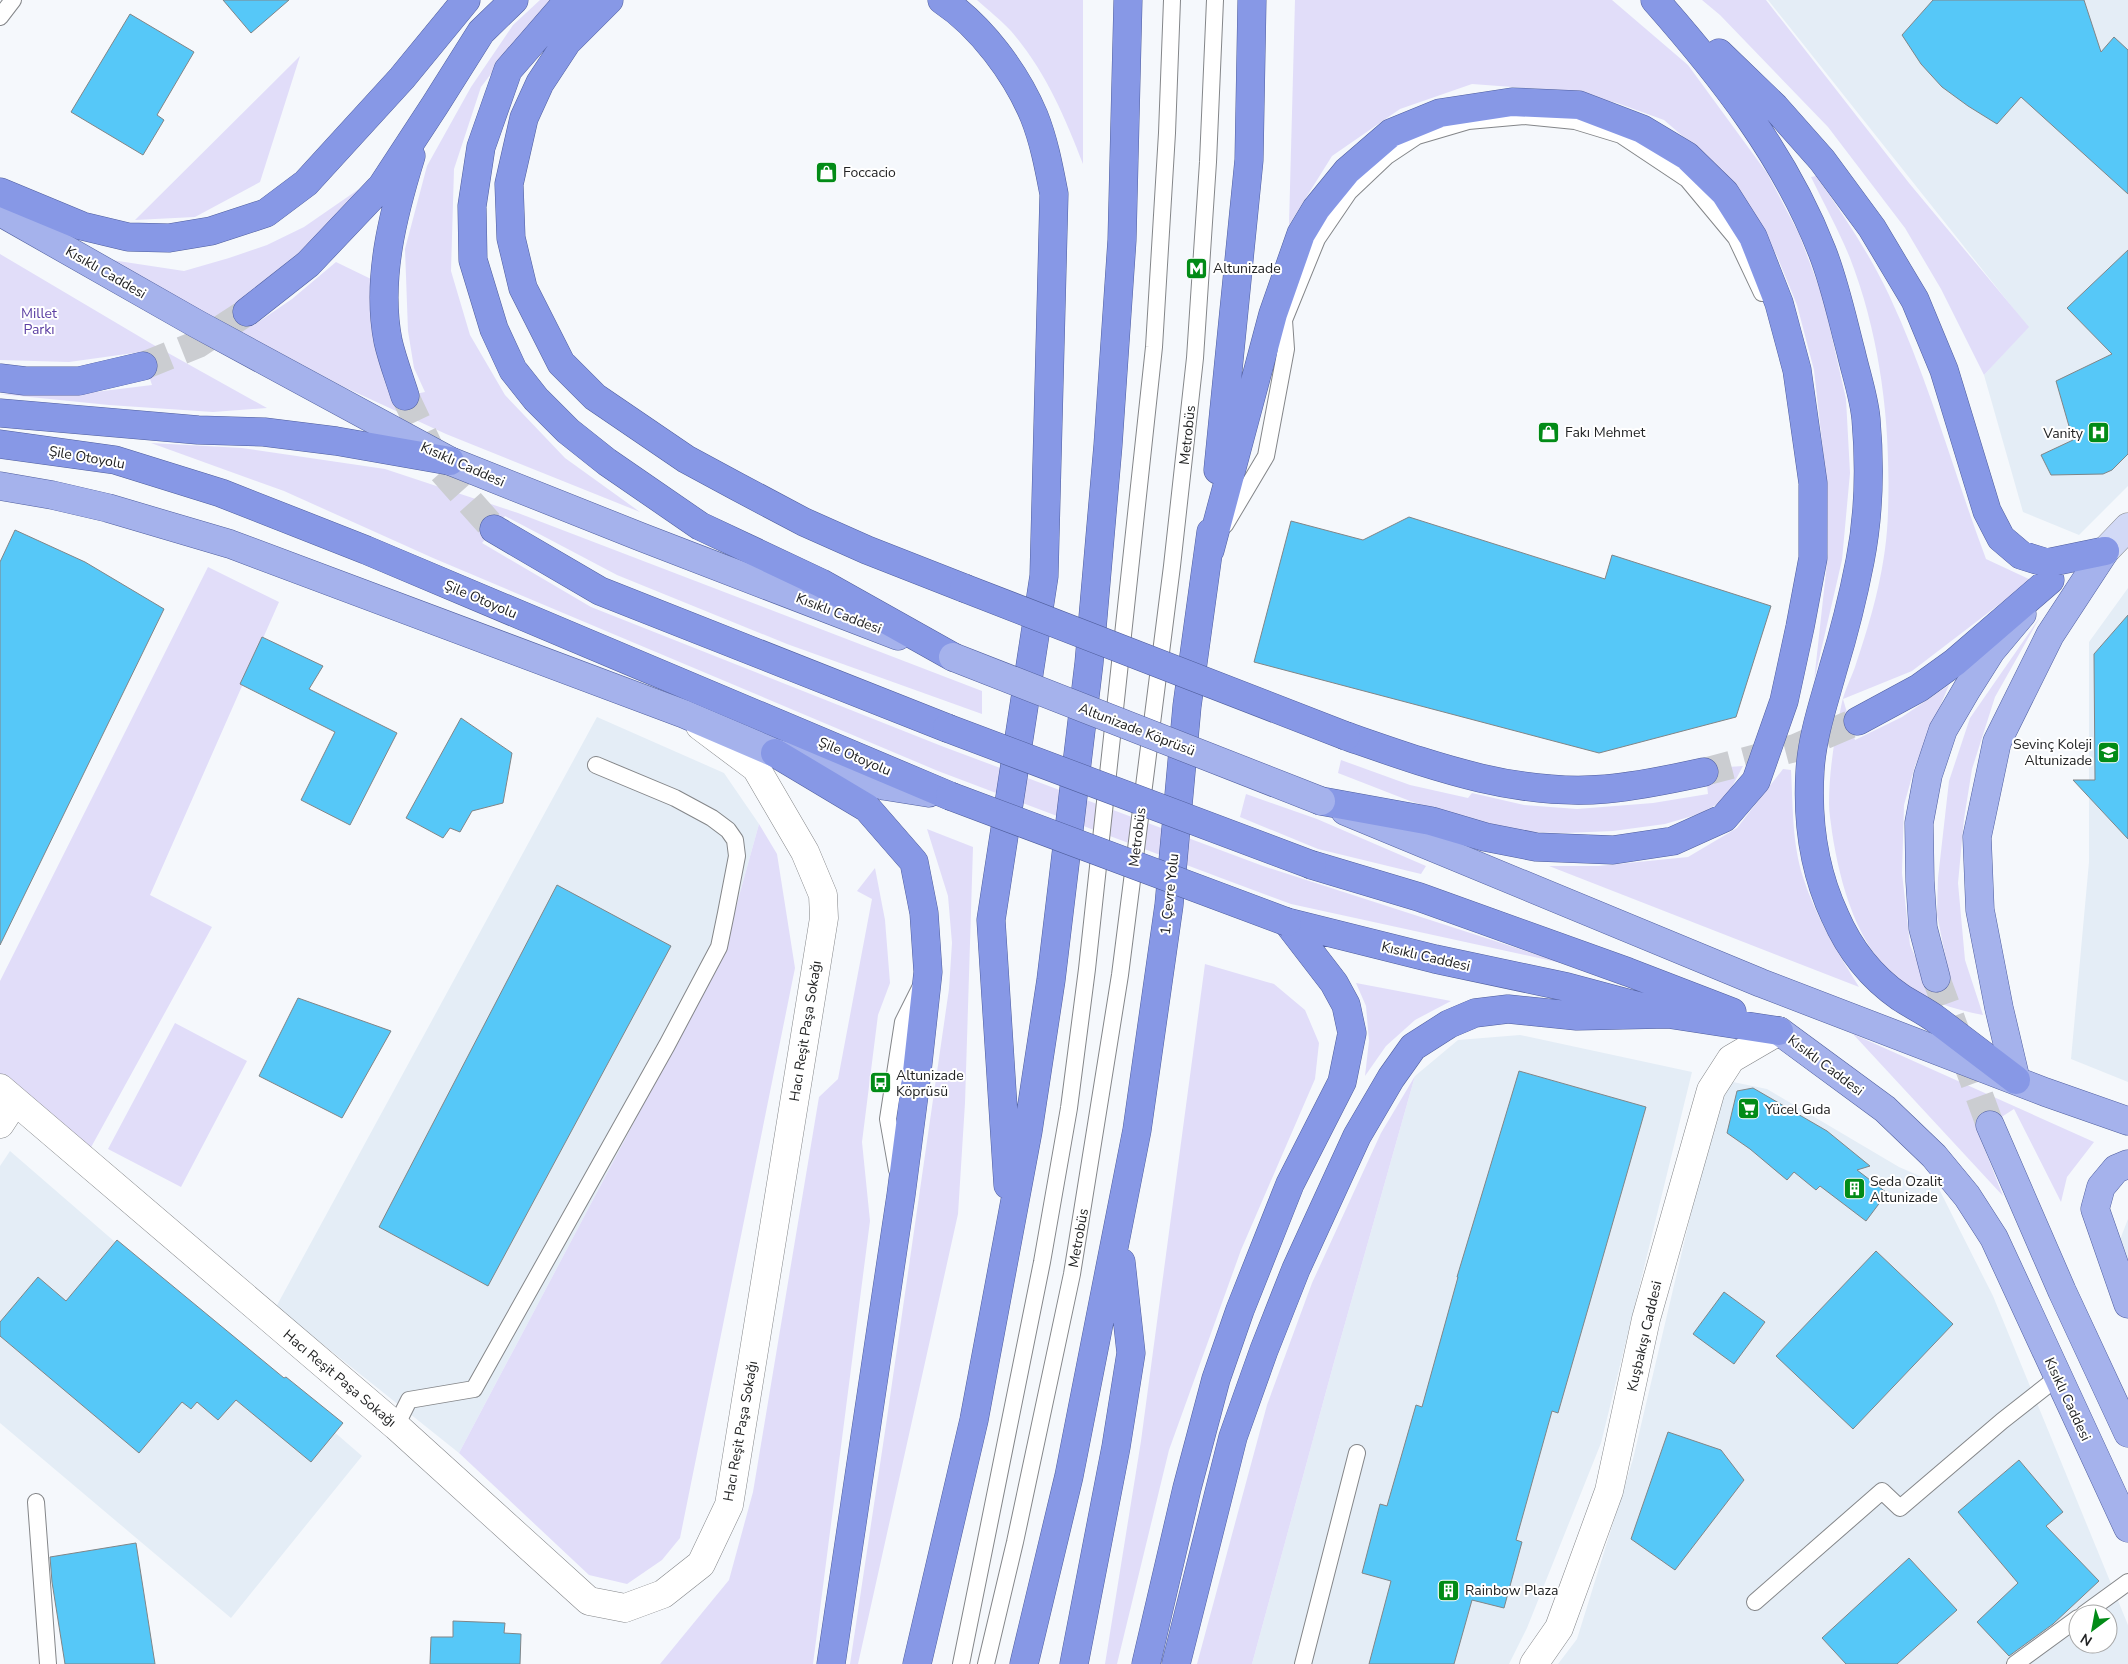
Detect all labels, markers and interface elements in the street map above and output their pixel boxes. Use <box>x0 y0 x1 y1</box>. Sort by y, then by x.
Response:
shop icon: Foccacio <box>815 160 839 184</box>
place label: Foccacio <box>843 163 896 182</box>
street label: Kısıklı Caddesi <box>62 242 150 303</box>
metro station icon: Altunizade <box>1185 256 1209 280</box>
place label: Altunizade <box>1213 259 1281 278</box>
park label: Millet Parkı <box>21 304 57 339</box>
street label: Metrobüs <box>1175 404 1200 466</box>
shop icon: Fakı Mehmet <box>1537 420 1561 444</box>
hospital icon: Vanity <box>2087 421 2111 445</box>
place label: Fakı Mehmet <box>1565 423 1645 442</box>
place label: Vanity <box>2042 424 2084 443</box>
street label: Kısıklı Caddesi <box>418 437 508 492</box>
street label: Şile Otoyolu <box>47 441 127 474</box>
street label: Şile Otoyolu <box>442 576 520 623</box>
street label: Kısıklı Caddesi <box>793 588 884 639</box>
street label: Altunizade Köprüsü <box>1076 699 1198 760</box>
street label: Şile Otoyolu <box>816 733 894 780</box>
place label: Sevinç Koleji Altunizade <box>2013 735 2092 770</box>
school or university icon: Sevinç Koleji Altunizade <box>2096 740 2120 764</box>
street label: Metrobüs <box>1124 806 1151 868</box>
street label: 1. Çevre Yolu <box>1156 852 1183 936</box>
street label: Kısıklı Caddesi <box>1380 937 1472 976</box>
street label: Hacı Reşit Paşa Sokağı <box>785 959 826 1103</box>
street label: Kısıklı Caddesi <box>1784 1031 1867 1100</box>
place label: Altunizade Köprüsü <box>896 1066 964 1101</box>
bus stop icon: Altunizade Köprüsü <box>868 1071 892 1095</box>
supermarket icon: Yücel Gıda <box>1737 1097 1761 1121</box>
place label: Yücel Gıda <box>1764 1100 1831 1119</box>
place label: Seda Ozalit Altunizade <box>1870 1172 1942 1207</box>
building icon: Seda Ozalit Altunizade <box>1842 1177 1866 1201</box>
street label: Metrobüs <box>1064 1207 1093 1269</box>
street label: Kuşbakışı Caddesi <box>1623 1279 1666 1393</box>
street label: Hacı Reşit Paşa Sokağı <box>279 1325 400 1431</box>
street label: Kısıklı Caddesi <box>2040 1354 2095 1444</box>
street label: Hacı Reşit Paşa Sokağı <box>719 1359 762 1503</box>
building icon: Rainbow Plaza <box>1437 1578 1461 1602</box>
place label: Rainbow Plaza <box>1465 1581 1558 1600</box>
north arrow <box>2068 1604 2118 1654</box>
text: N <box>2077 1629 2096 1650</box>

